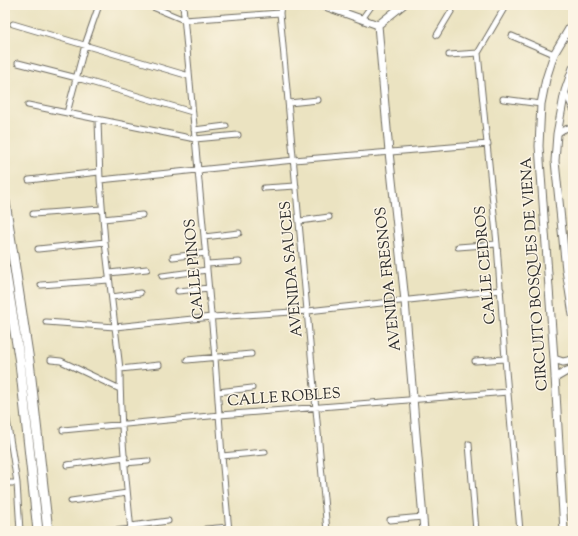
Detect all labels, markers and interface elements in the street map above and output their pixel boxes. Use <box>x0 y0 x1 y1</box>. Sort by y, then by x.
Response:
street label: CIRCUITO BOSQUES DE VIENA <box>516 156 554 392</box>
street label: AVENIDA SAUCES <box>276 200 308 338</box>
street label: CALLE CEDROS <box>470 205 502 325</box>
street label: AVENIDA FRESNOS <box>371 206 407 352</box>
street label: CALLE PINOS <box>180 218 210 320</box>
street label: CALLE ROBLES <box>227 384 341 412</box>

